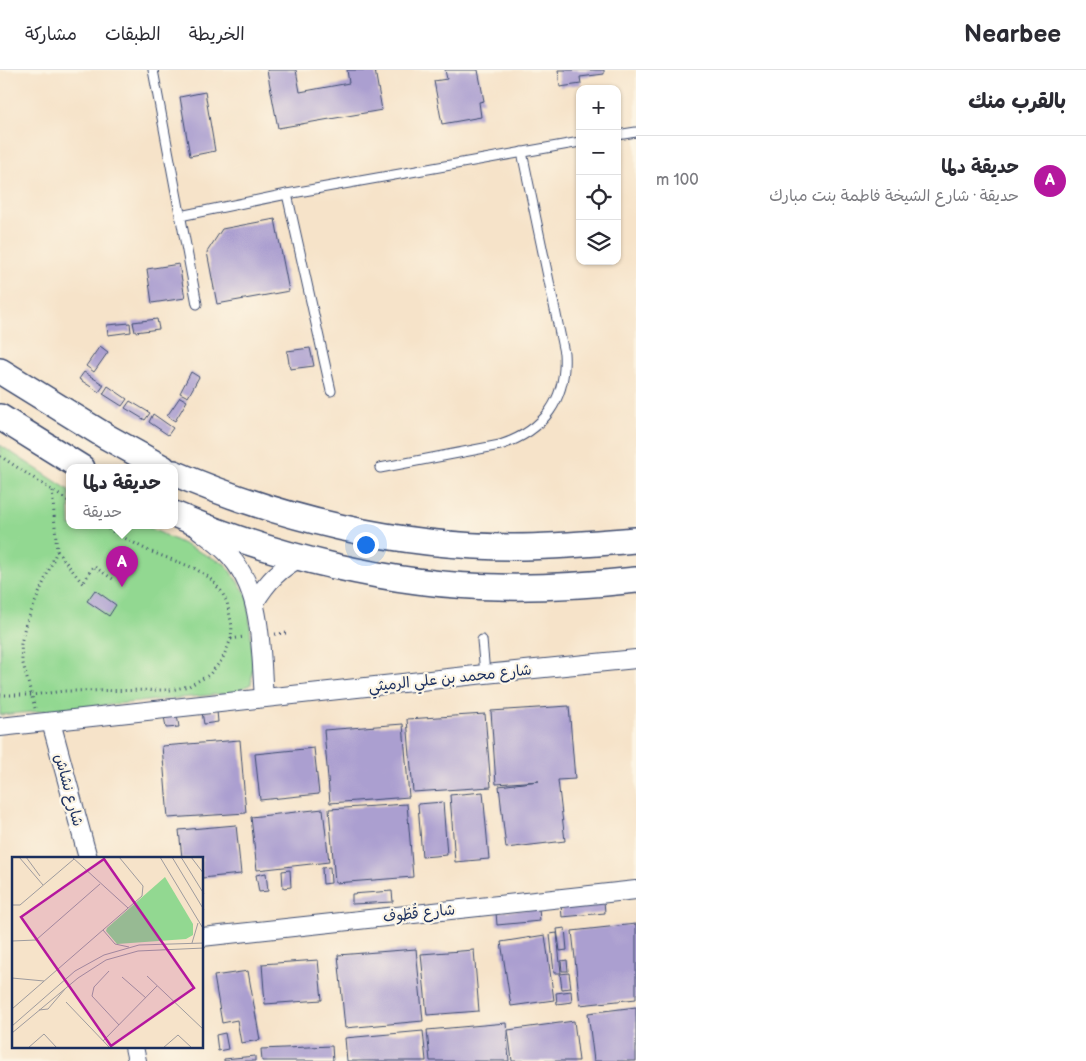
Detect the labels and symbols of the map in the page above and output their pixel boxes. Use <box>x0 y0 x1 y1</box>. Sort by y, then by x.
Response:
your location <box>353 532 379 558</box>
pin: A <box>106 546 138 587</box>
street label: شارع محمد بن علي الرميثي <box>367 660 533 700</box>
street label: شارع نشاش <box>50 752 87 828</box>
inset map <box>12 857 204 1048</box>
street label: شارع قُطُوف <box>382 899 456 927</box>

